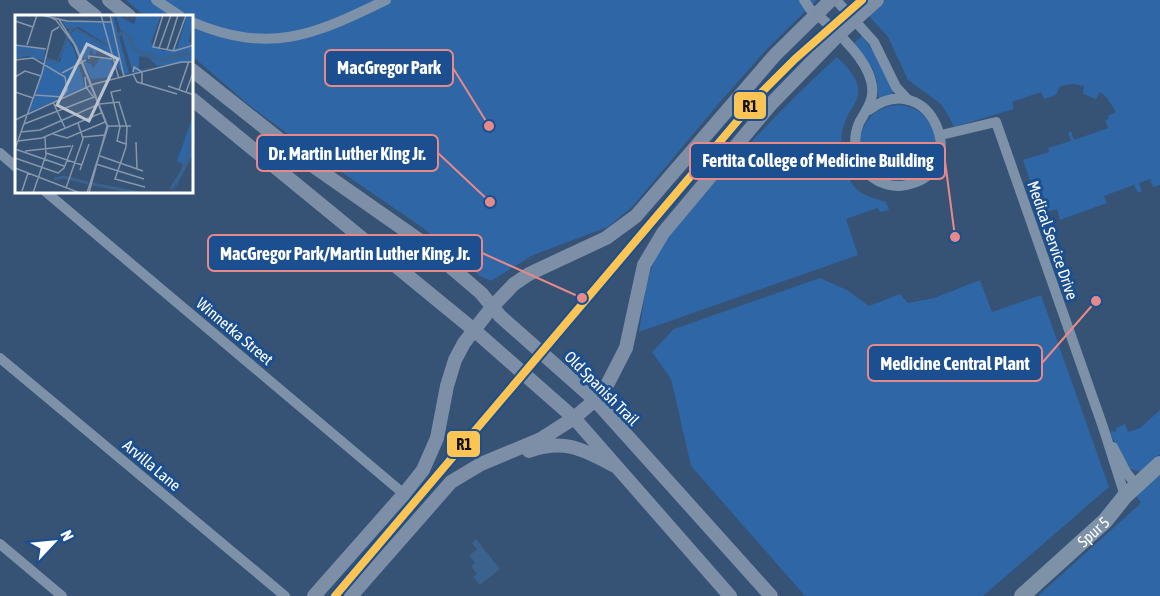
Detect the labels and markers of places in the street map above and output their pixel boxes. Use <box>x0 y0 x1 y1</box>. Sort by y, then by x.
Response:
callout: MacGregor Park <box>325 50 453 86</box>
callout: Dr. Martin Luther King Jr. <box>257 135 438 171</box>
callout: Fertita College of Medicine Building <box>690 143 945 179</box>
callout: MacGregor Park/Martin Luther King, Jr. <box>208 235 482 271</box>
callout: Medicine Central Plant <box>868 345 1042 381</box>

